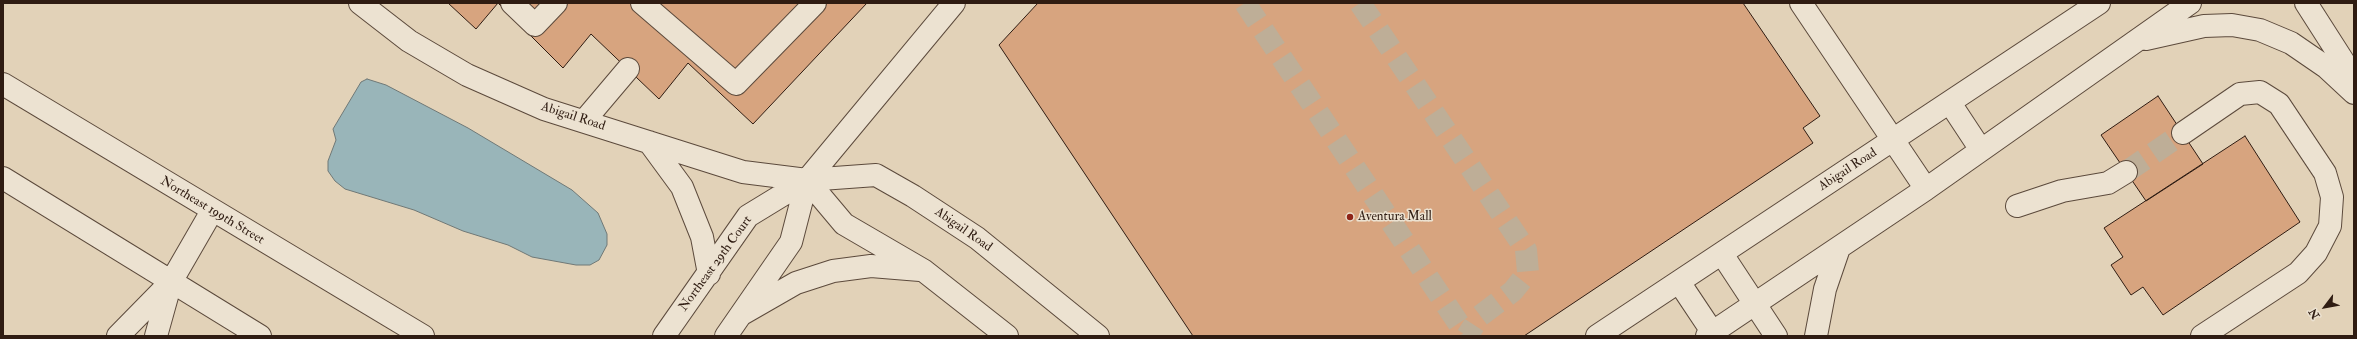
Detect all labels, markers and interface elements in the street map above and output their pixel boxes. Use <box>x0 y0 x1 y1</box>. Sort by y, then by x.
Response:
street label: Abigail Road <box>539 99 607 135</box>
street label: Abigail Road <box>1816 145 1880 195</box>
street label: Northeast 199th Street <box>157 174 267 248</box>
street label: Abigail Road <box>931 205 995 255</box>
place label: Aventura Mall <box>1358 209 1432 225</box>
marker: Aventura Mall <box>1345 212 1355 222</box>
street label: Northeast 29th Court <box>676 213 756 315</box>
north arrow <box>2305 287 2345 327</box>
text: N <box>2306 306 2323 321</box>

